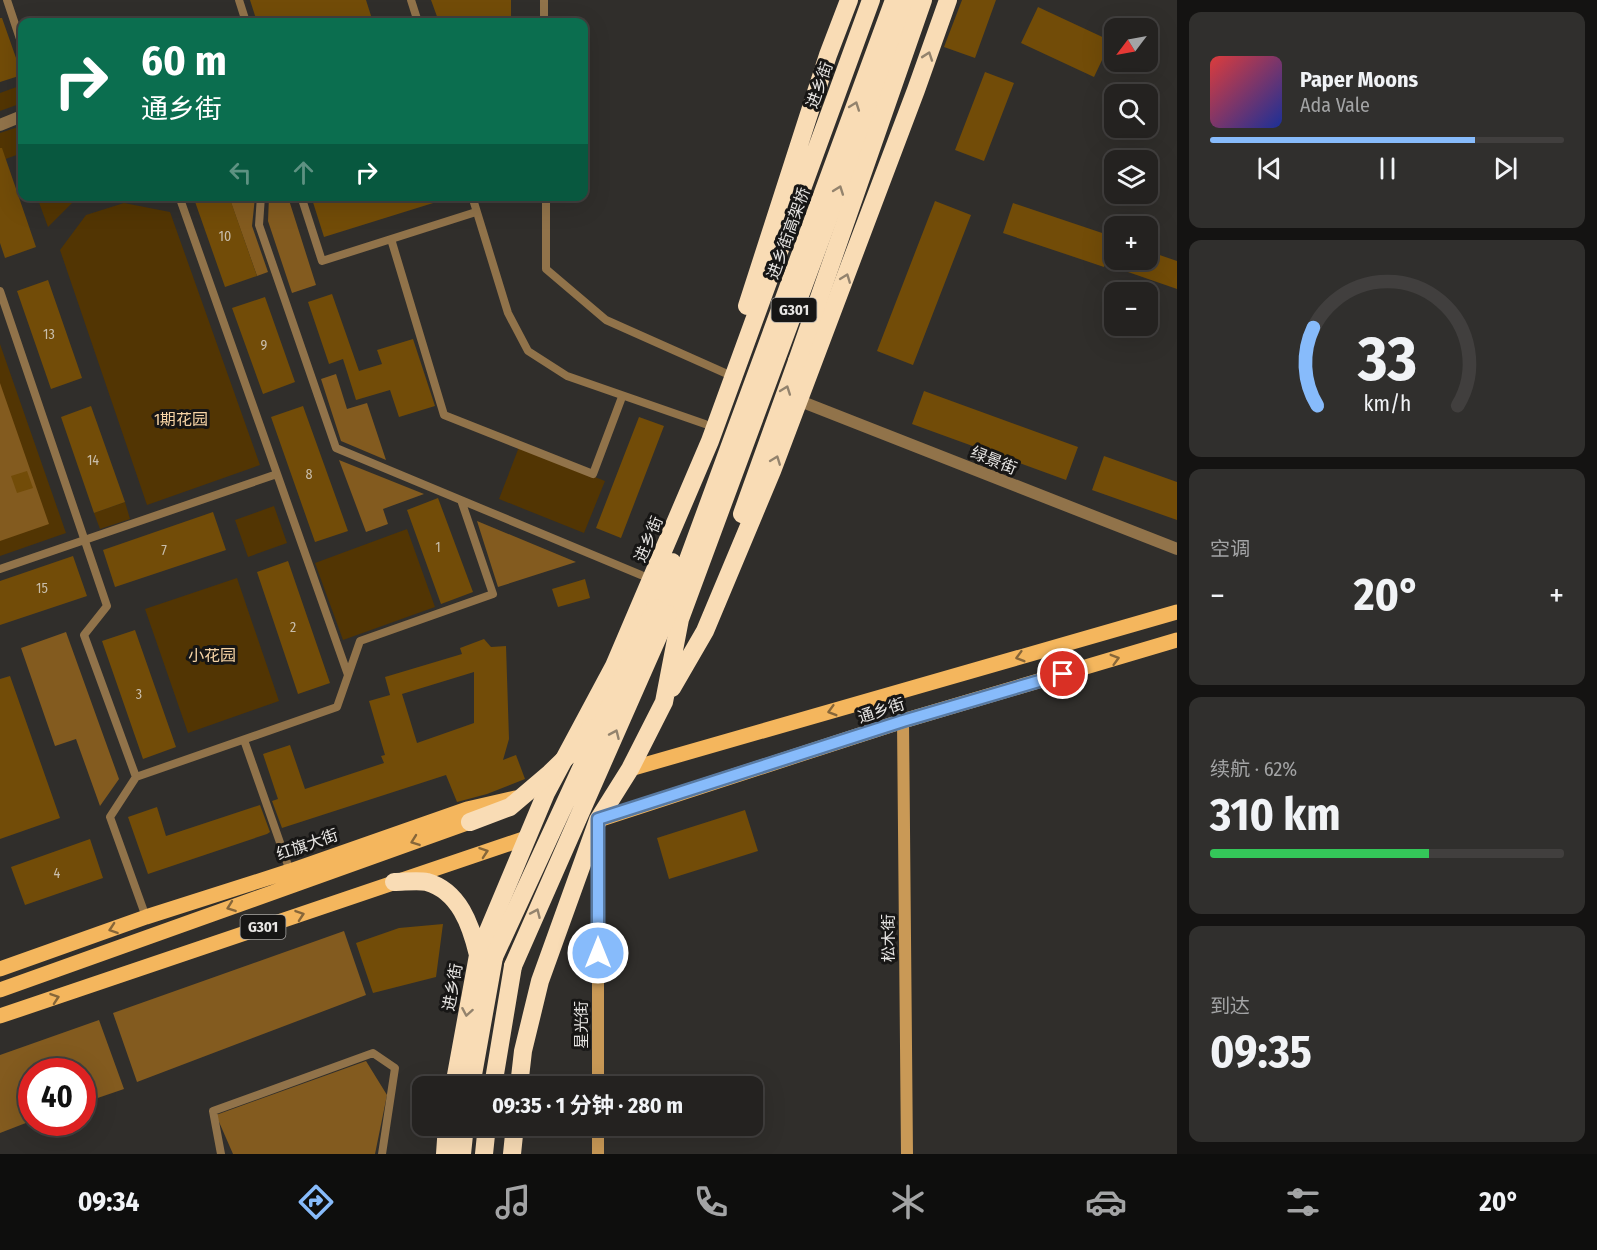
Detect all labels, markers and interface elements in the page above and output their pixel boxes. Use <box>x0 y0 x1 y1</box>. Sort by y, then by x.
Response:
north arrow <box>1104 18 1158 72</box>
map controls <box>1104 18 1158 336</box>
text: 60 m <box>141 36 227 86</box>
icon: right <box>42 42 120 120</box>
one-way arrow <box>921 51 934 62</box>
street label: 进乡街 <box>802 59 837 111</box>
text: Paper Moons <box>1300 66 1418 93</box>
button: search <box>1104 84 1158 138</box>
text: 通乡街 <box>141 93 222 125</box>
text: Ada Vale <box>1300 93 1370 117</box>
one-way arrow <box>848 101 861 112</box>
button: layers <box>1104 150 1158 204</box>
icon: previous <box>1253 152 1286 185</box>
icon: pause <box>1371 152 1404 185</box>
icon: next <box>1489 152 1522 185</box>
icon: left <box>224 156 257 189</box>
icon: ahead <box>287 156 320 189</box>
icon: right <box>350 156 383 189</box>
street label: 进乡街高架桥 <box>763 185 814 282</box>
one-way arrow <box>831 185 844 196</box>
button: + <box>1104 216 1158 270</box>
house number: 10 <box>219 228 231 245</box>
one-way arrow <box>838 273 851 284</box>
button: − <box>1104 282 1158 336</box>
road number: G301 <box>772 298 816 322</box>
text: 33 <box>1356 322 1417 397</box>
house number: 13 <box>43 326 55 343</box>
house number: 9 <box>261 337 268 354</box>
one-way arrow <box>779 385 792 396</box>
text: km/h <box>1363 391 1411 417</box>
park label: 1期花园 <box>154 410 208 429</box>
street label: 绿景街 <box>968 443 1020 478</box>
house number: 14 <box>87 452 99 469</box>
one-way arrow <box>769 456 782 466</box>
house number: 8 <box>306 466 313 483</box>
street label: 进乡街 <box>630 513 667 565</box>
text: 空调 <box>1210 537 1250 561</box>
house number: 1 <box>435 539 441 556</box>
house number: 7 <box>161 542 167 559</box>
text: 20° <box>1354 568 1420 622</box>
text: − <box>1210 576 1225 616</box>
text: + <box>1549 576 1564 616</box>
house number: 15 <box>36 580 48 597</box>
house number: 2 <box>290 619 296 636</box>
park label: 小花园 <box>188 646 236 665</box>
pin <box>1037 648 1088 699</box>
one-way arrow <box>1015 650 1026 662</box>
one-way arrow <box>1109 654 1120 666</box>
icon: arrive <box>1046 657 1079 690</box>
house number: 3 <box>136 686 142 703</box>
street label: 通乡街 <box>855 694 907 727</box>
one-way arrow <box>827 704 838 716</box>
one-way arrow <box>607 730 619 741</box>
text: 续航 · 62% <box>1210 757 1297 781</box>
text: 310 km <box>1210 788 1341 842</box>
street label: 红旗大街 <box>274 825 341 864</box>
one-way arrow <box>410 834 421 847</box>
one-way arrow <box>478 846 489 859</box>
house number: 4 <box>54 865 61 882</box>
one-way arrow <box>227 900 238 912</box>
one-way arrow <box>529 908 541 919</box>
one-way arrow <box>294 909 305 922</box>
street label: 松木街 <box>879 914 898 962</box>
road number: G301 <box>240 915 286 939</box>
one-way arrow <box>108 921 119 934</box>
position arrow <box>566 921 630 985</box>
street label: 进乡街 <box>439 962 466 1012</box>
one-way arrow <box>49 992 60 1005</box>
text: 到达 <box>1210 994 1250 1018</box>
street label: 星光街 <box>572 1001 591 1049</box>
one-way arrow <box>461 1007 474 1017</box>
text: 09:35 <box>1210 1025 1312 1079</box>
speed limit sign: 40 <box>18 1058 96 1136</box>
text: 09:35 · 1 分钟 · 280 m <box>492 1092 683 1119</box>
icon: directions <box>295 1181 337 1223</box>
icon: music <box>492 1181 534 1223</box>
icon: phone <box>690 1181 732 1223</box>
icon: climate <box>887 1181 929 1223</box>
icon: car <box>1085 1181 1127 1223</box>
icon: filters <box>1282 1181 1324 1223</box>
text: 09:34 <box>78 1186 139 1218</box>
text: 20° <box>1479 1186 1519 1218</box>

